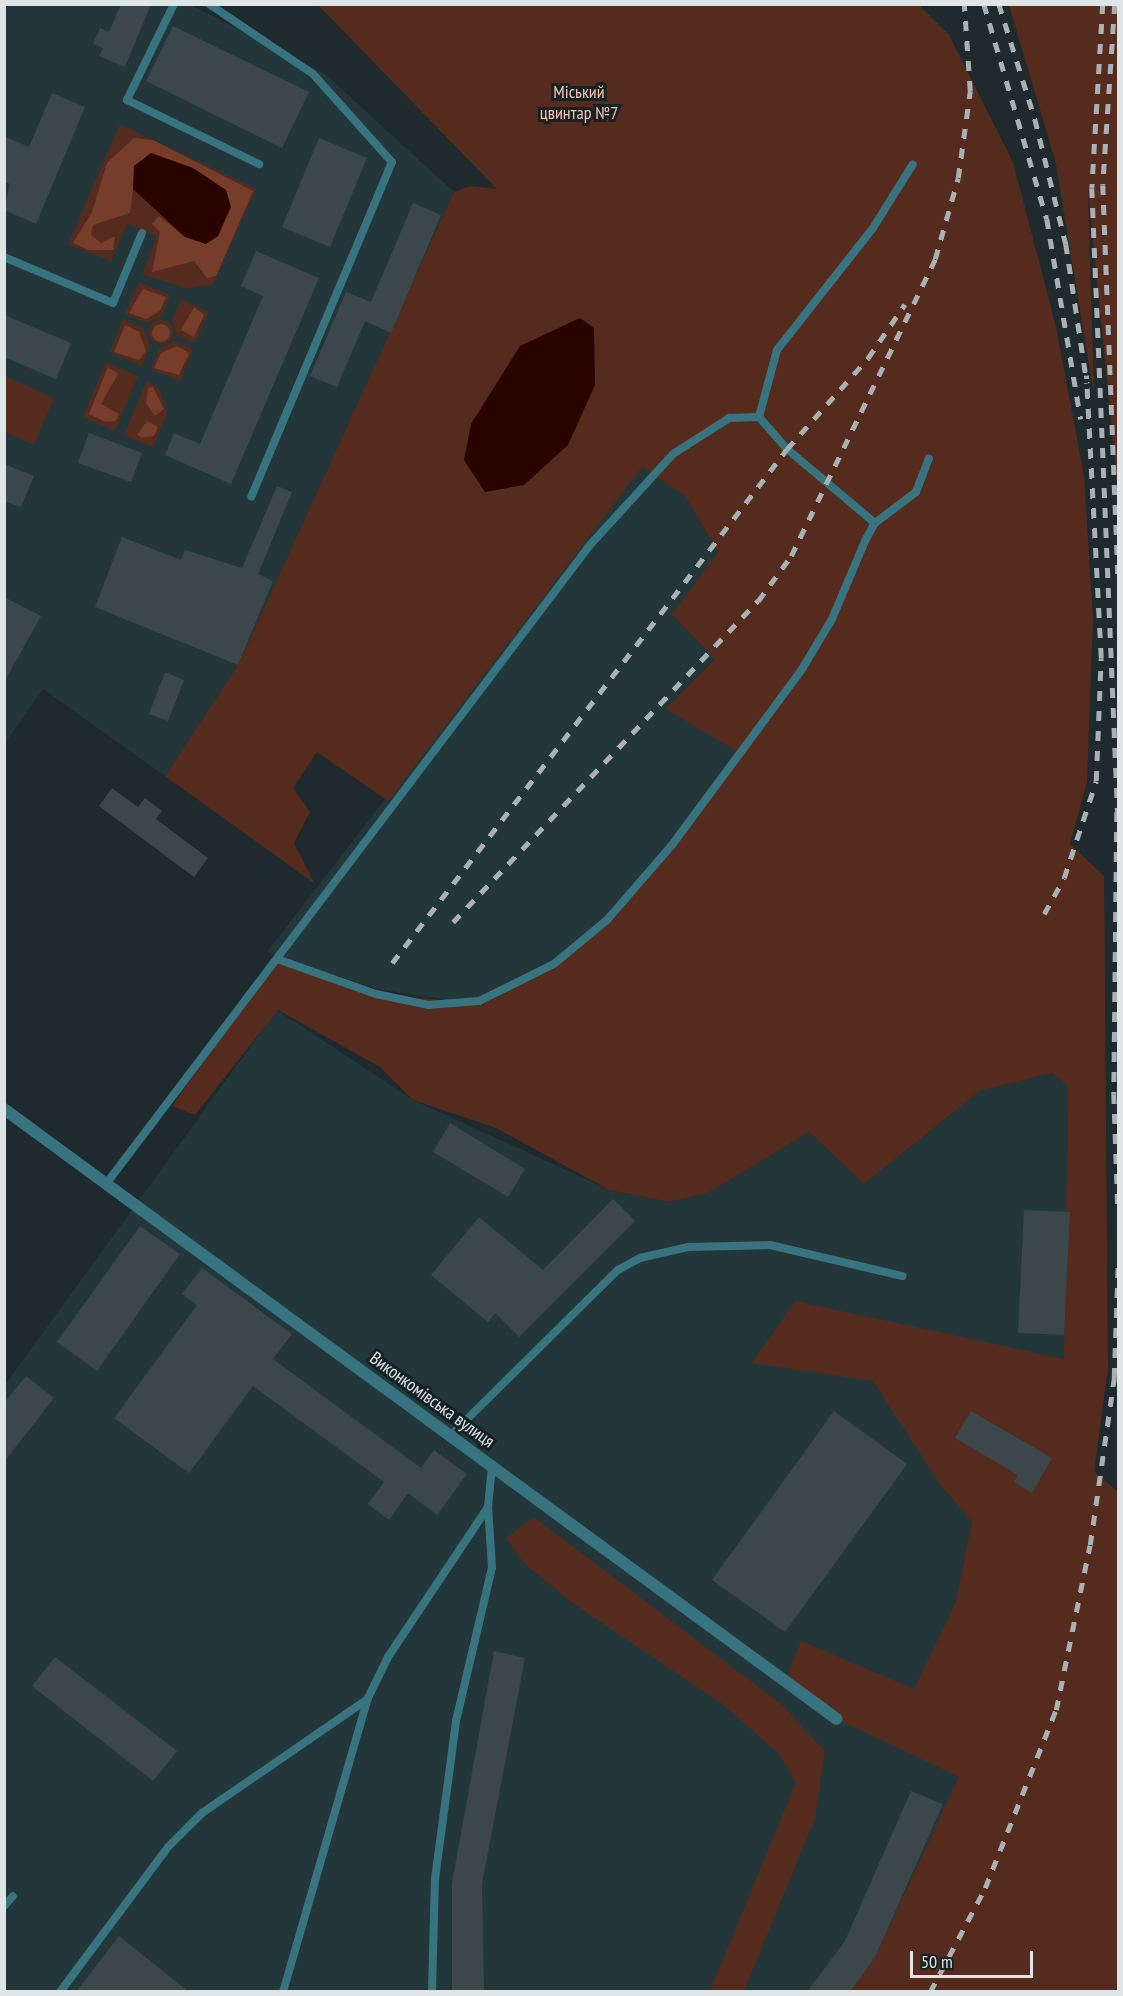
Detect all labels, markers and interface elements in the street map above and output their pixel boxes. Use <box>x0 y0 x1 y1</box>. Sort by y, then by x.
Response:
park label: Міський цвинтар №7 <box>540 82 618 124</box>
street label: Виконкомівська вулиця <box>365 1347 499 1453</box>
scale bar <box>913 1939 1036 1977</box>
text: 50 m <box>921 1950 953 1973</box>

